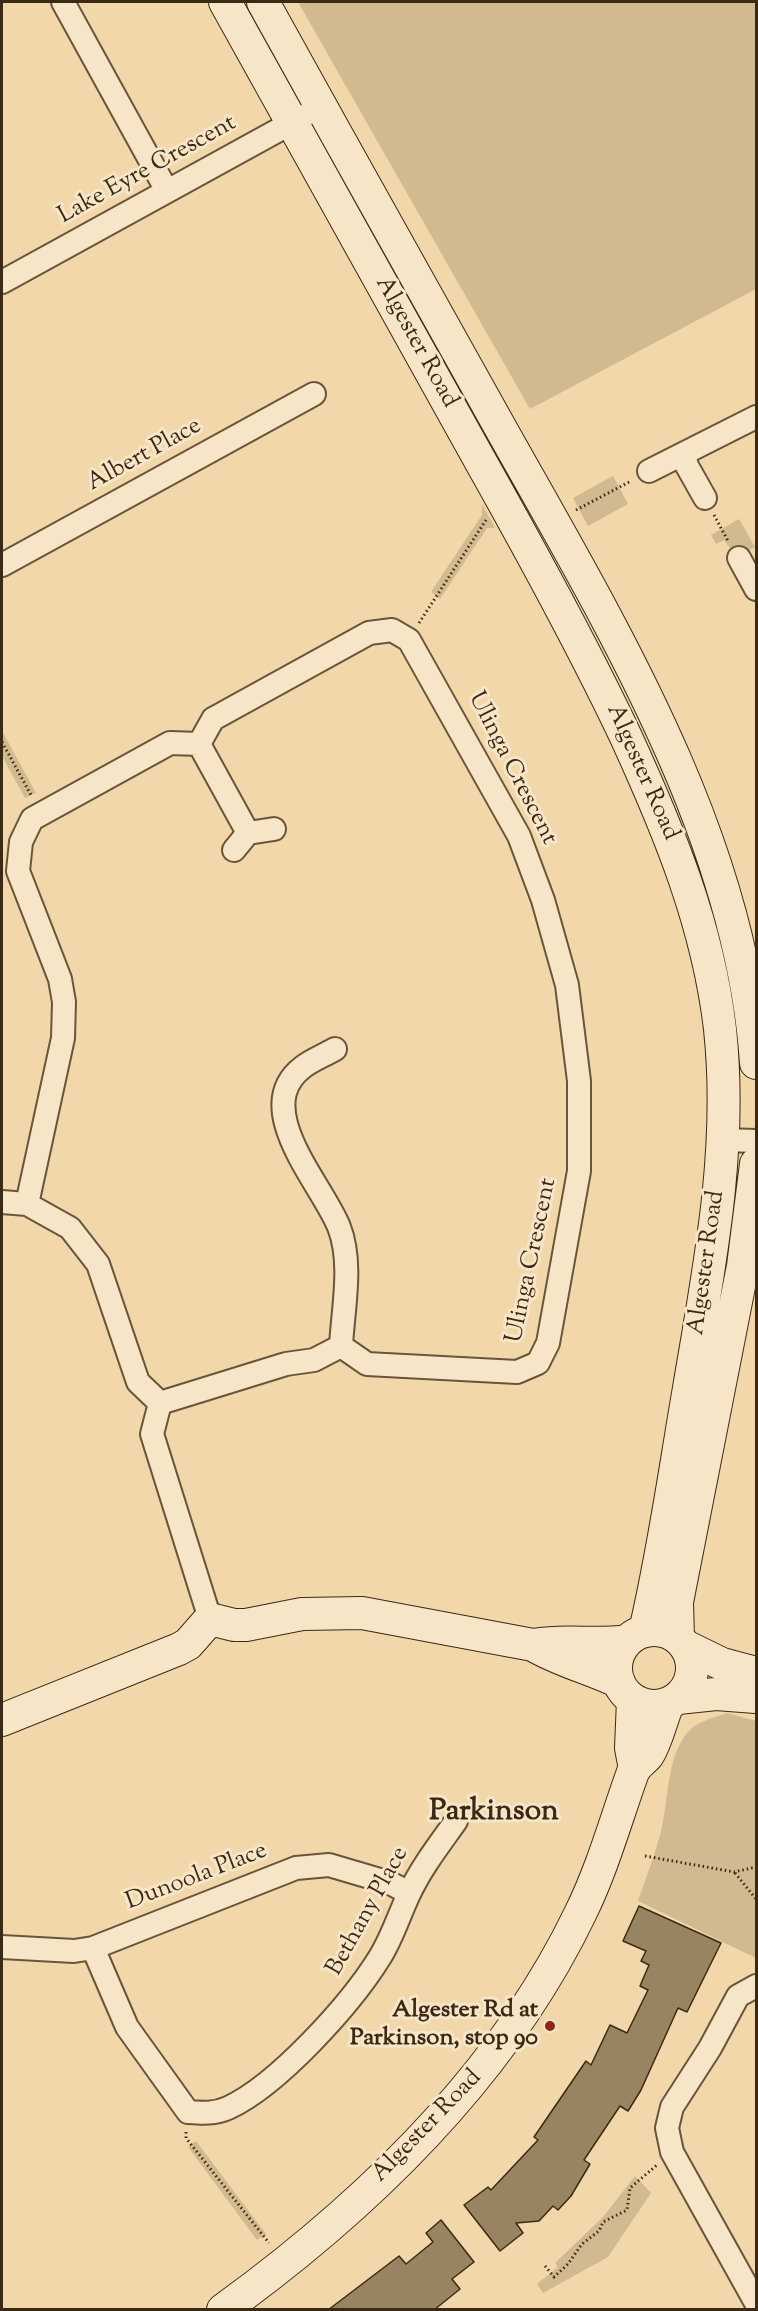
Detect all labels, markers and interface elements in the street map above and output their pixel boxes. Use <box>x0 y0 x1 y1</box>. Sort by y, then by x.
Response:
street label: Lake Eyre Crescent <box>54 110 242 232</box>
street label: Algester Road <box>367 272 463 414</box>
street label: Albert Place <box>83 413 207 499</box>
street label: Ulinga Crescent <box>460 688 562 850</box>
street label: Algester Road <box>598 701 684 845</box>
street label: Ulinga Crescent <box>501 1176 565 1346</box>
street label: Algester Road <box>684 1189 732 1337</box>
district label: Parkinson <box>429 1796 559 1832</box>
street label: Dunoola Place <box>122 1838 272 1918</box>
street label: Bethany Place <box>322 1842 416 1982</box>
place label: Algester Rd at Parkinson, stop 90 <box>350 1998 538 2054</box>
marker: Algester Rd at Parkinson, stop 90 <box>543 2019 557 2033</box>
street label: Algester Road <box>367 2065 489 2189</box>

